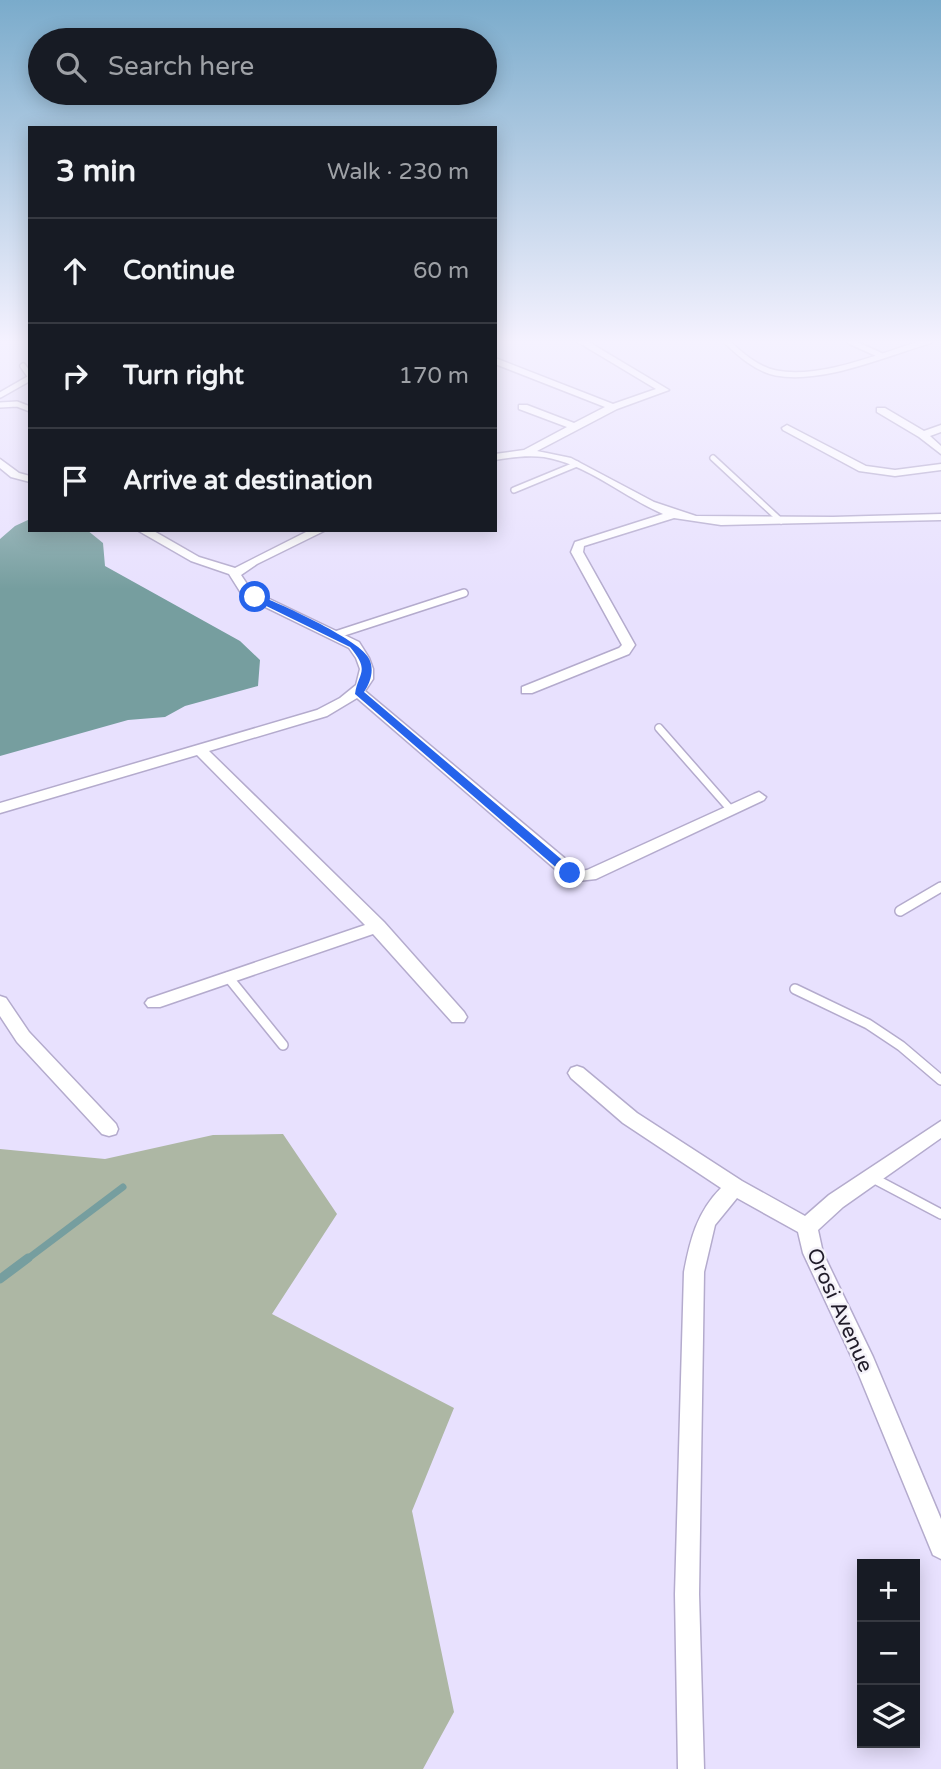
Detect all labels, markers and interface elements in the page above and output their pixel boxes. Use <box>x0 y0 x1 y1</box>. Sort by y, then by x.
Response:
search box <box>28 28 497 105</box>
icon: search <box>52 48 90 86</box>
text: Search here <box>108 51 254 82</box>
text: 3 min <box>56 153 136 190</box>
text: Walk · 230 m <box>327 158 469 186</box>
icon: ahead <box>56 252 94 290</box>
text: Continue <box>123 255 235 286</box>
text: 60 m <box>413 257 469 285</box>
icon: right <box>56 357 94 395</box>
text: Turn right <box>123 360 244 391</box>
text: 170 m <box>399 362 469 390</box>
icon: arrive <box>56 462 94 500</box>
text: Arrive at destination <box>123 465 373 496</box>
route start <box>239 581 270 612</box>
route end <box>554 857 585 888</box>
street label: Orosi Avenue <box>801 1244 878 1376</box>
map controls <box>857 1559 920 1748</box>
button: + <box>857 1559 920 1622</box>
button: − <box>857 1622 920 1685</box>
button: layers <box>857 1685 920 1748</box>

